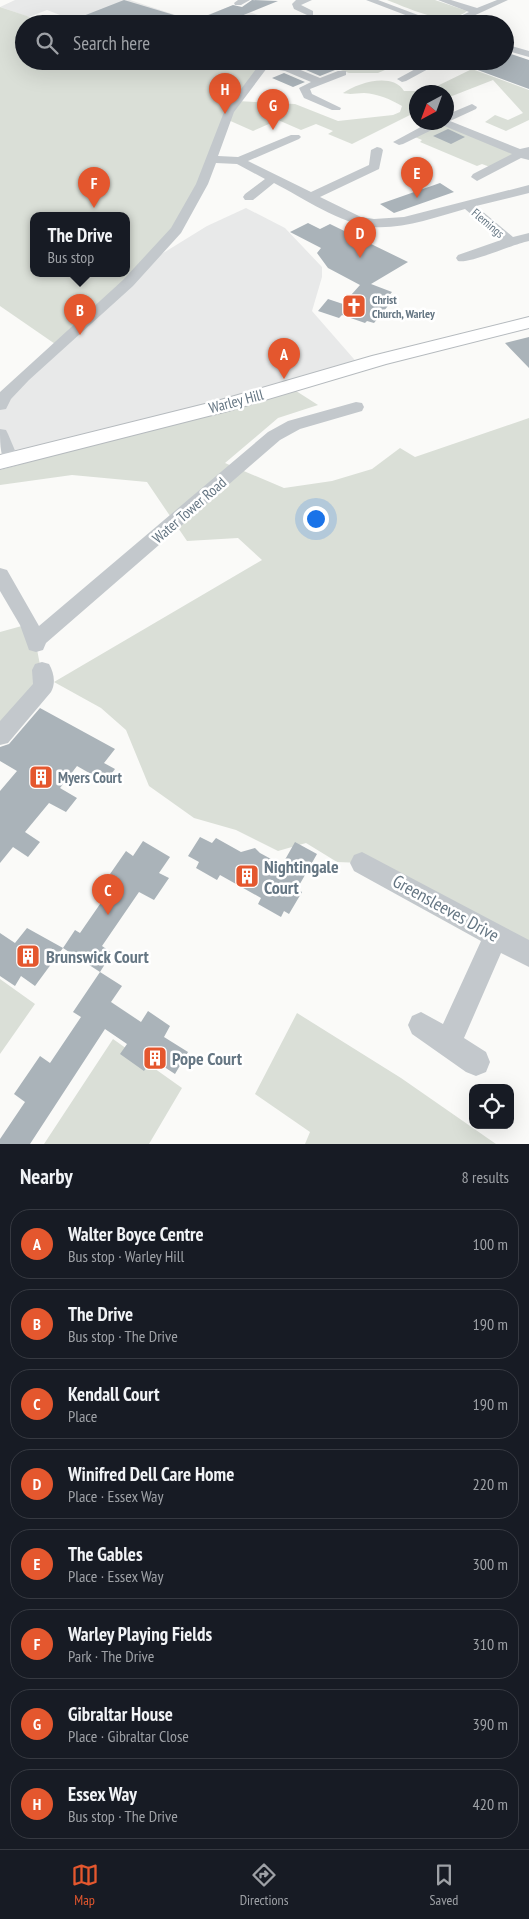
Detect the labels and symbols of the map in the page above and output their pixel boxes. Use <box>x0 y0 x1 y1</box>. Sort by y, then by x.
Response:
pin: H <box>209 73 241 114</box>
north arrow <box>409 85 454 130</box>
pin: G <box>257 89 289 130</box>
pin: E <box>401 157 433 198</box>
pin: F <box>78 167 110 208</box>
street label: Flemings <box>469 205 507 241</box>
pin: D <box>344 217 376 258</box>
place label: Christ Church, Warley <box>372 292 435 321</box>
church icon: Christ Church, Warley <box>341 293 367 319</box>
pin: B <box>64 294 96 335</box>
pin: A <box>268 338 300 379</box>
street label: Warley Hill <box>207 384 266 417</box>
street label: Water Tower Road <box>148 473 230 547</box>
your location <box>303 506 329 532</box>
building icon: Myers Court <box>28 764 54 790</box>
place label: Myers Court <box>58 768 122 787</box>
place label: Nightingale Court <box>264 855 339 899</box>
building icon: Nightingale Court <box>234 863 260 889</box>
street label: Greensleeves Drive <box>389 869 503 947</box>
pin: C <box>92 874 124 915</box>
building icon: Brunswick Court <box>15 943 41 969</box>
place label: Brunswick Court <box>46 945 149 968</box>
building icon: Pope Court <box>142 1045 168 1071</box>
place label: Pope Court <box>172 1047 243 1070</box>

